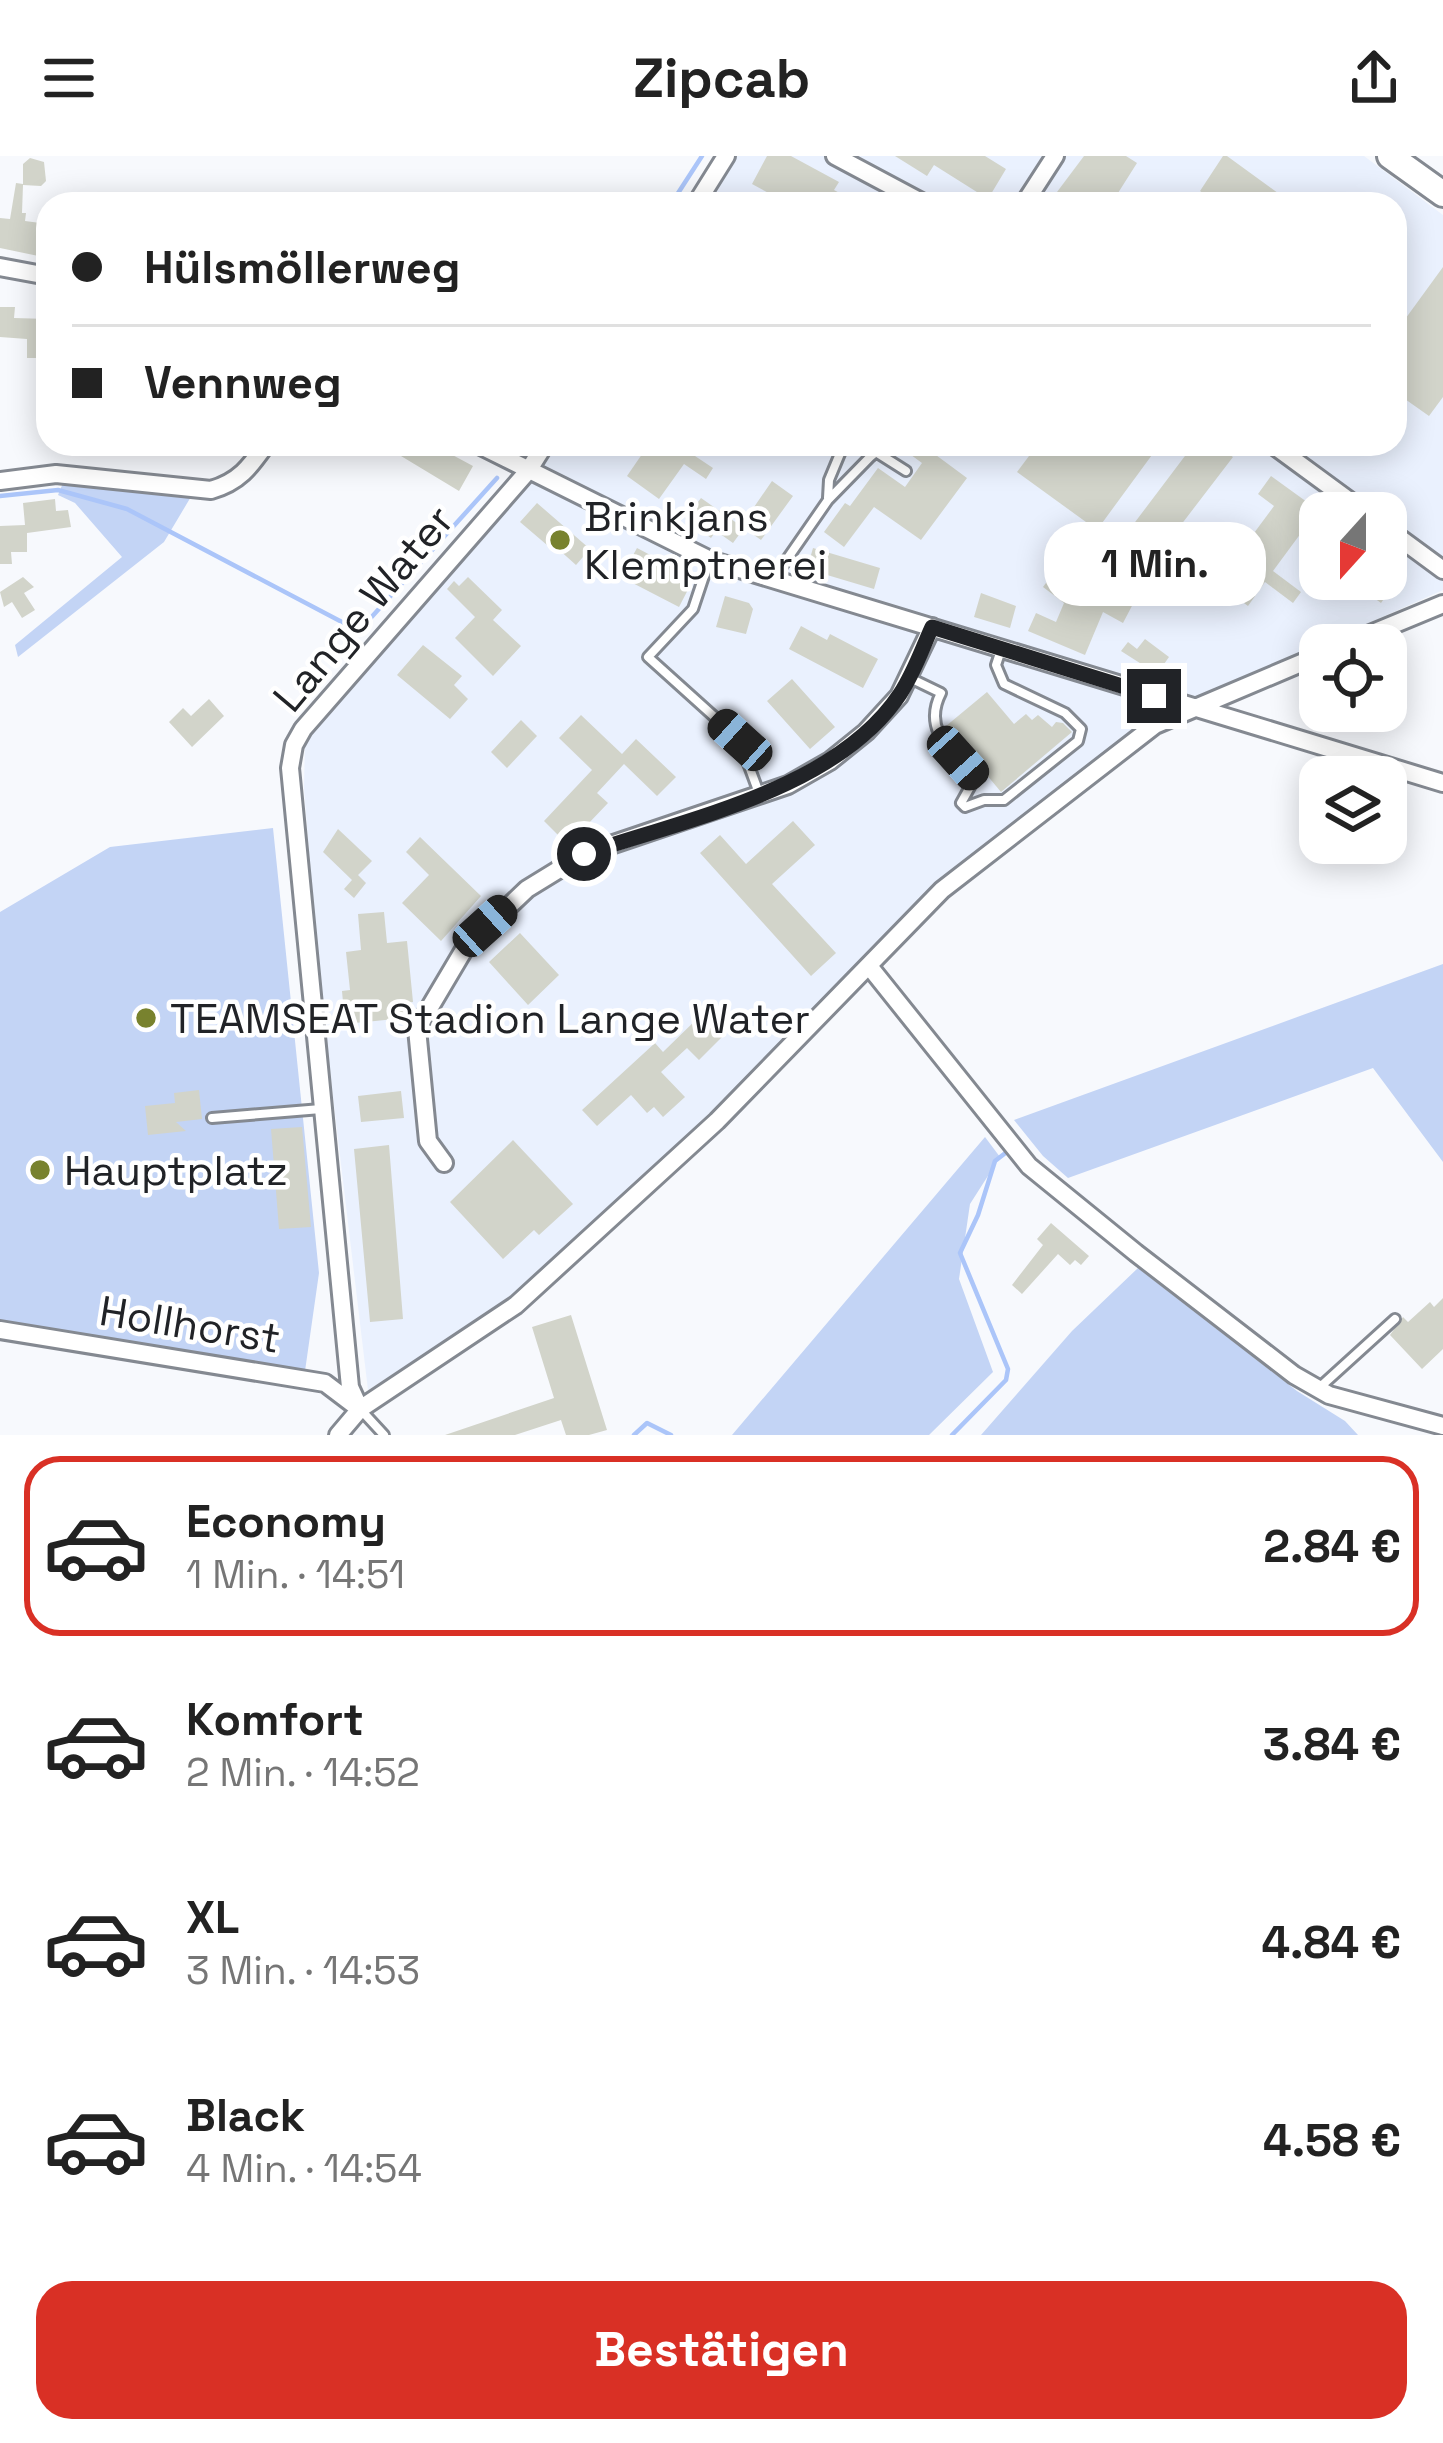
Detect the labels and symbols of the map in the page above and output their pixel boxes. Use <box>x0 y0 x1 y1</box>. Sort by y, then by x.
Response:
place label: Brinkjans Klemptnerei <box>584 490 827 591</box>
north arrow <box>1299 492 1407 600</box>
street label: Lange Water <box>262 494 465 722</box>
callout: 1 Min. <box>1043 522 1265 606</box>
marker: Brinkjans Klemptnerei <box>547 527 573 553</box>
route end <box>1127 669 1181 723</box>
car <box>701 703 779 777</box>
car <box>921 719 995 797</box>
route start <box>557 827 611 881</box>
car <box>446 889 524 963</box>
place label: TEAMSEAT Stadion Lange Water <box>170 992 810 1045</box>
marker: TEAMSEAT Stadion Lange Water <box>133 1005 159 1031</box>
place label: Hauptplatz <box>64 1144 288 1197</box>
marker: Hauptplatz <box>27 1157 53 1183</box>
street label: Hollhorst <box>96 1284 284 1365</box>

